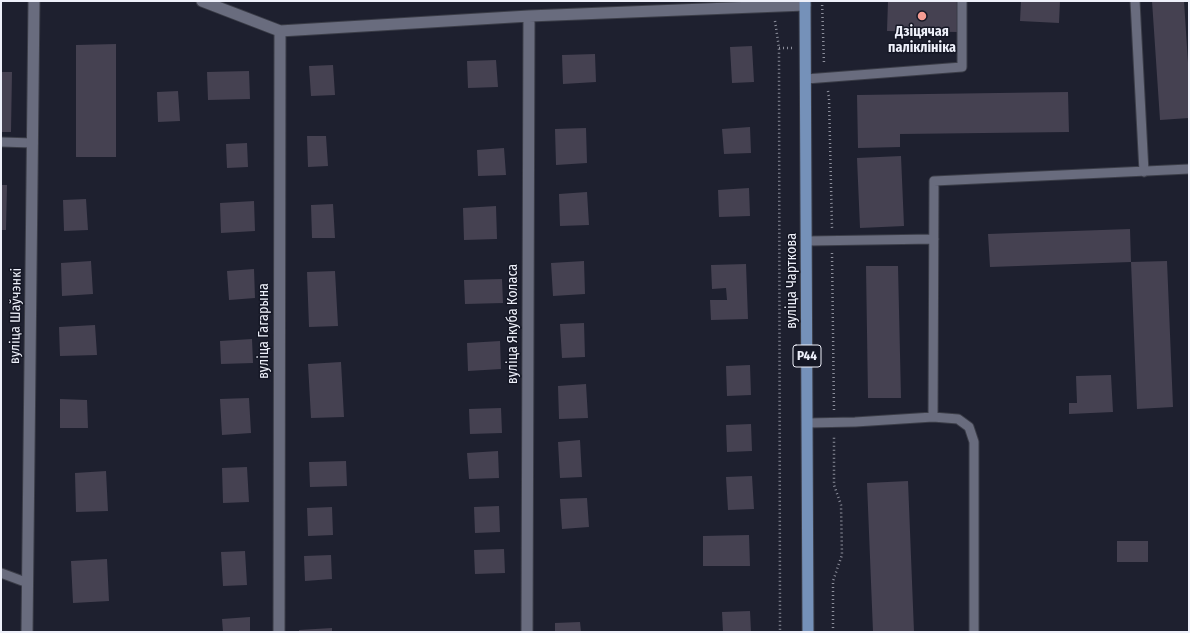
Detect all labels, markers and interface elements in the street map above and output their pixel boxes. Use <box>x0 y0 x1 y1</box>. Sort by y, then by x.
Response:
marker: Дзіцячая паліклініка <box>916 10 928 22</box>
place label: Дзіцячая паліклініка <box>888 24 956 56</box>
street label: вуліца Чарткова <box>784 233 800 329</box>
street label: вуліца Якуба Коласа <box>505 264 521 384</box>
street label: вуліца Шаўчэнкі <box>7 268 25 364</box>
street label: вуліца Гагарына <box>256 283 272 379</box>
road number: Р44 <box>793 345 821 367</box>

